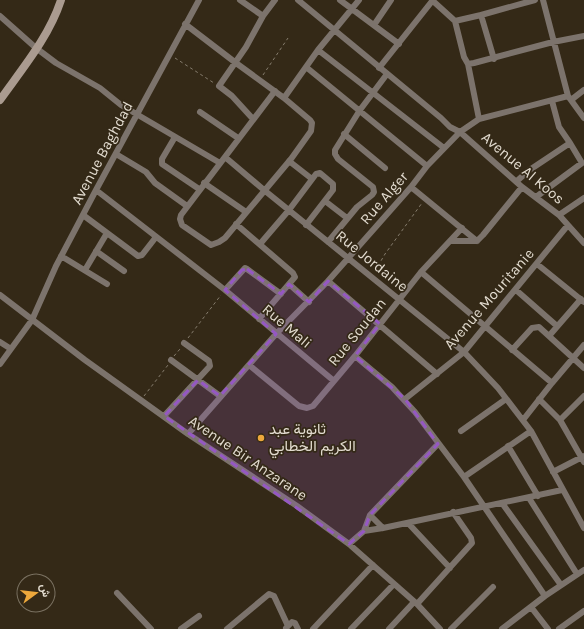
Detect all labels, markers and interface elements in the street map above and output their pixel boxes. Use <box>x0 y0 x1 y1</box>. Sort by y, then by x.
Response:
street label: Avenue Baghdad <box>67 98 137 208</box>
street label: Avenue Al Koos <box>478 128 568 208</box>
street label: Rue Alger <box>356 168 412 228</box>
street label: Rue Jordaine <box>332 226 412 296</box>
street label: Avenue Mouritanie <box>440 245 538 353</box>
street label: Rue Soudan <box>324 294 390 370</box>
street label: Rue Mali <box>259 300 315 352</box>
street label: Avenue Bir Anzarane <box>185 412 311 504</box>
place label: ثانوية عبد الكريم الخطابي <box>269 420 356 459</box>
marker: ثانوية عبد الكريم الخطابي <box>256 433 266 443</box>
north arrow <box>16 573 56 613</box>
text: ش <box>37 582 53 599</box>

